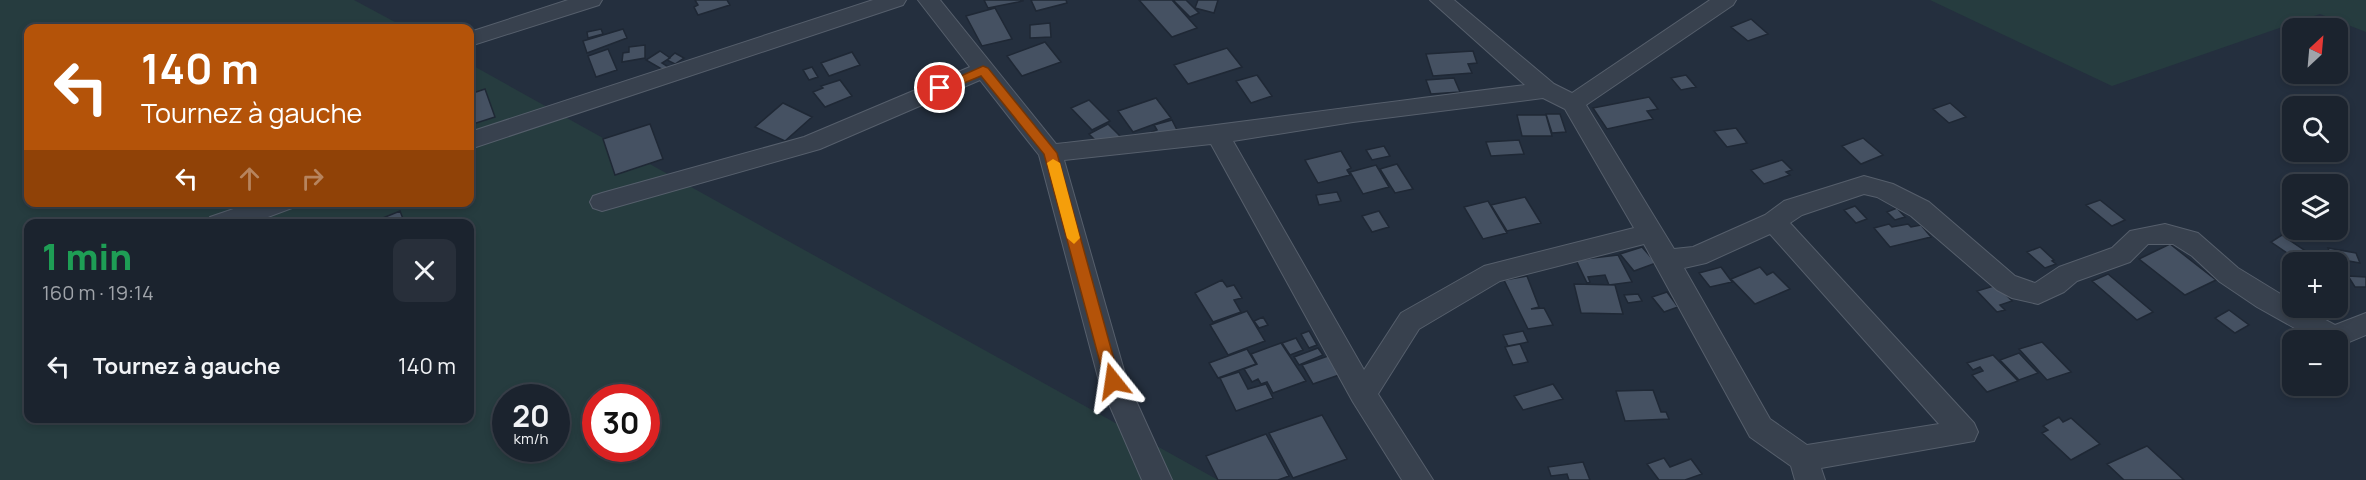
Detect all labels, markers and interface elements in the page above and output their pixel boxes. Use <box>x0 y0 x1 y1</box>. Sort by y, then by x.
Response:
north arrow <box>2282 18 2348 84</box>
map controls <box>2282 18 2348 396</box>
text: 140 m <box>141 39 259 97</box>
icon: left <box>42 48 120 126</box>
pin <box>914 62 965 113</box>
icon: arrive <box>923 71 956 104</box>
text: Tournez à gauche <box>141 94 362 131</box>
button: search <box>2282 96 2348 162</box>
icon: left <box>170 162 203 195</box>
icon: ahead <box>233 162 266 195</box>
icon: right <box>296 162 329 195</box>
button: layers <box>2282 174 2348 240</box>
text: 1 min <box>42 232 132 281</box>
button: close <box>393 239 456 302</box>
button: + <box>2282 252 2348 318</box>
text: 160 m · 19:14 <box>42 279 154 306</box>
button: − <box>2282 330 2348 396</box>
position arrow <box>1081 349 1145 413</box>
icon: left <box>42 350 75 383</box>
text: Tournez à gauche <box>93 351 280 381</box>
text: 140 m <box>398 351 456 381</box>
speed limit sign: 30 <box>582 384 660 462</box>
text: 20 <box>512 395 550 436</box>
text: km/h <box>514 428 548 449</box>

